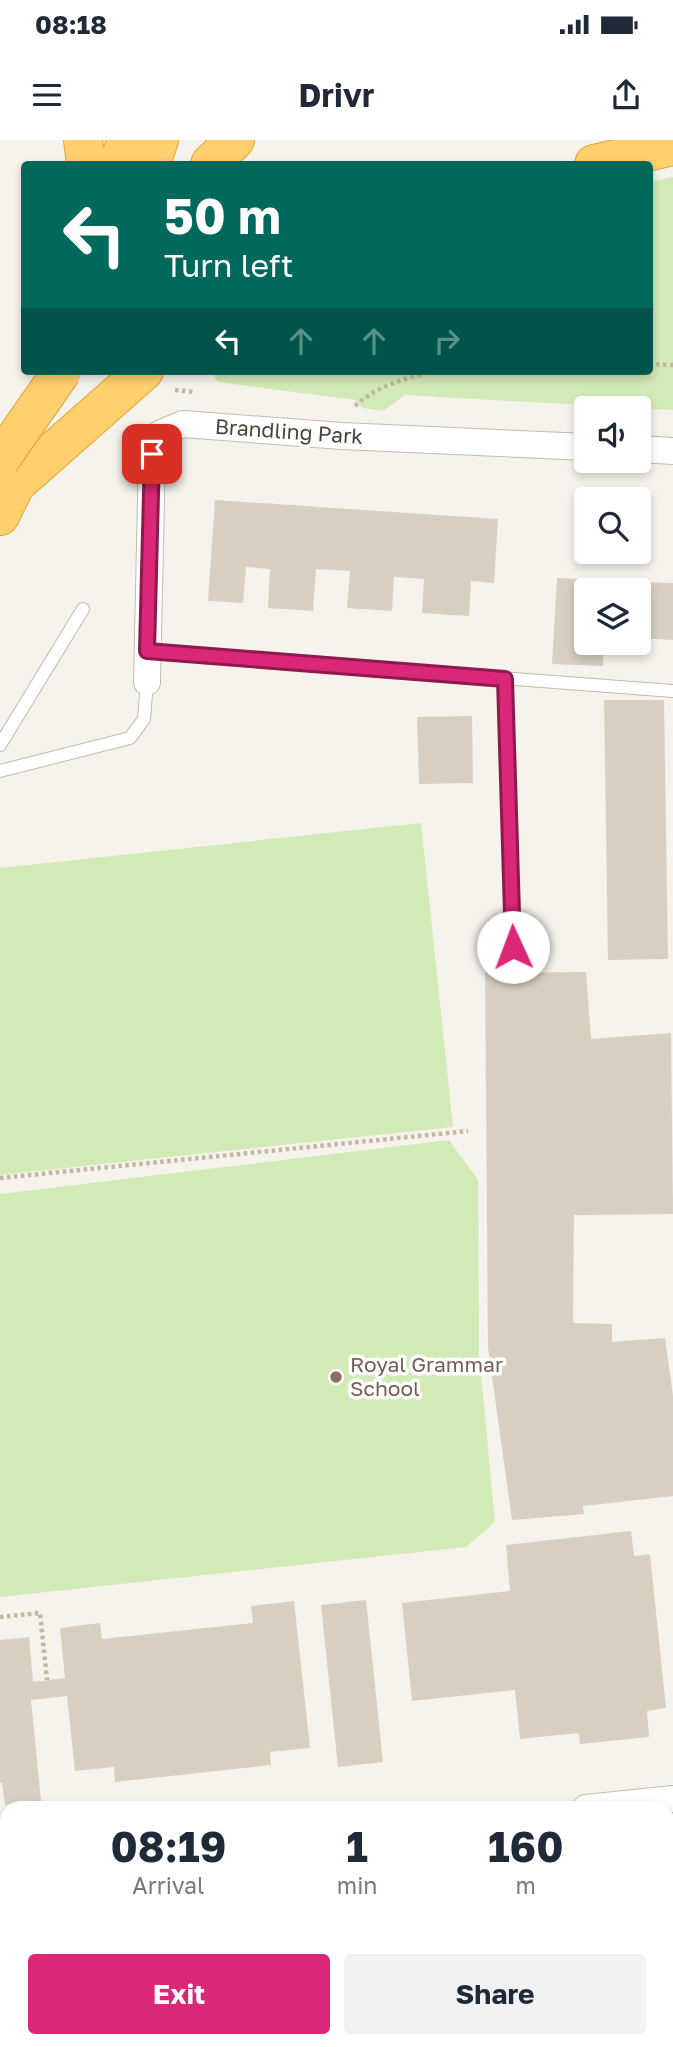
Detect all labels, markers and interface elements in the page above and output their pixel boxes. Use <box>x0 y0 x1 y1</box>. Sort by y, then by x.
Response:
text: 08:18 <box>35 9 107 40</box>
icon: menu <box>28 76 66 114</box>
text: Drivr <box>299 76 374 114</box>
icon: share <box>607 76 645 114</box>
text: 50 m <box>164 186 281 245</box>
icon: left <box>49 189 140 280</box>
text: Turn left <box>164 246 293 284</box>
icon: left <box>209 322 247 360</box>
icon: ahead <box>282 322 320 360</box>
icon: ahead <box>355 322 393 360</box>
icon: right <box>428 322 466 360</box>
map controls <box>574 396 651 655</box>
button: sound <box>574 396 651 473</box>
street label: Brandling Park <box>214 413 364 449</box>
pin <box>122 424 182 484</box>
icon: arrive <box>133 435 171 473</box>
button: search <box>574 487 651 564</box>
button: layers <box>574 578 651 655</box>
position arrow <box>476 910 550 984</box>
place label: Royal Grammar School <box>350 1351 503 1401</box>
marker: Royal Grammar School <box>328 1369 344 1385</box>
text: 08:19 <box>110 1821 226 1871</box>
text: 1 <box>346 1821 368 1871</box>
text: 160 <box>488 1821 564 1871</box>
text: Arrival <box>132 1871 204 1899</box>
text: min <box>337 1871 377 1899</box>
text: m <box>516 1871 536 1899</box>
button: Exit <box>28 1954 330 2034</box>
button: Share <box>344 1954 646 2034</box>

